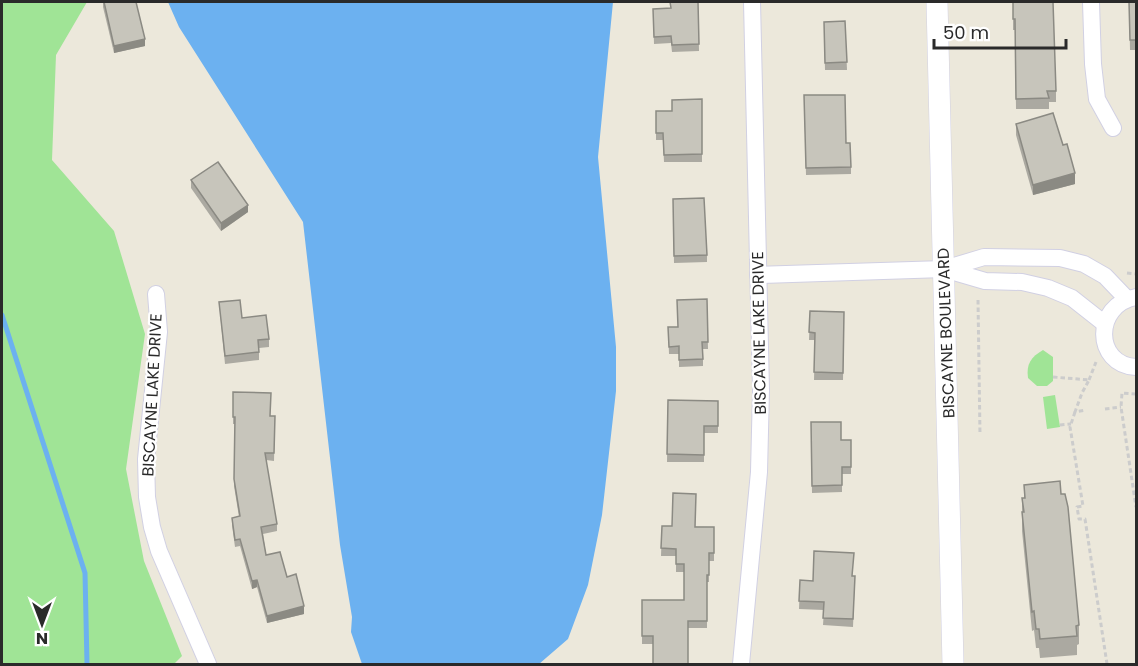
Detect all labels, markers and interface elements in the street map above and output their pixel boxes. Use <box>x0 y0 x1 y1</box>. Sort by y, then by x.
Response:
scale bar <box>934 12 1066 50</box>
text: 50 m <box>943 20 989 45</box>
street label: BISCAYNE BOULEVARD <box>932 248 960 418</box>
street label: BISCAYNE LAKE DRIVE <box>746 251 772 415</box>
street label: BISCAYNE LAKE DRIVE <box>136 313 168 477</box>
north arrow <box>12 594 72 654</box>
text: N <box>36 627 48 650</box>

